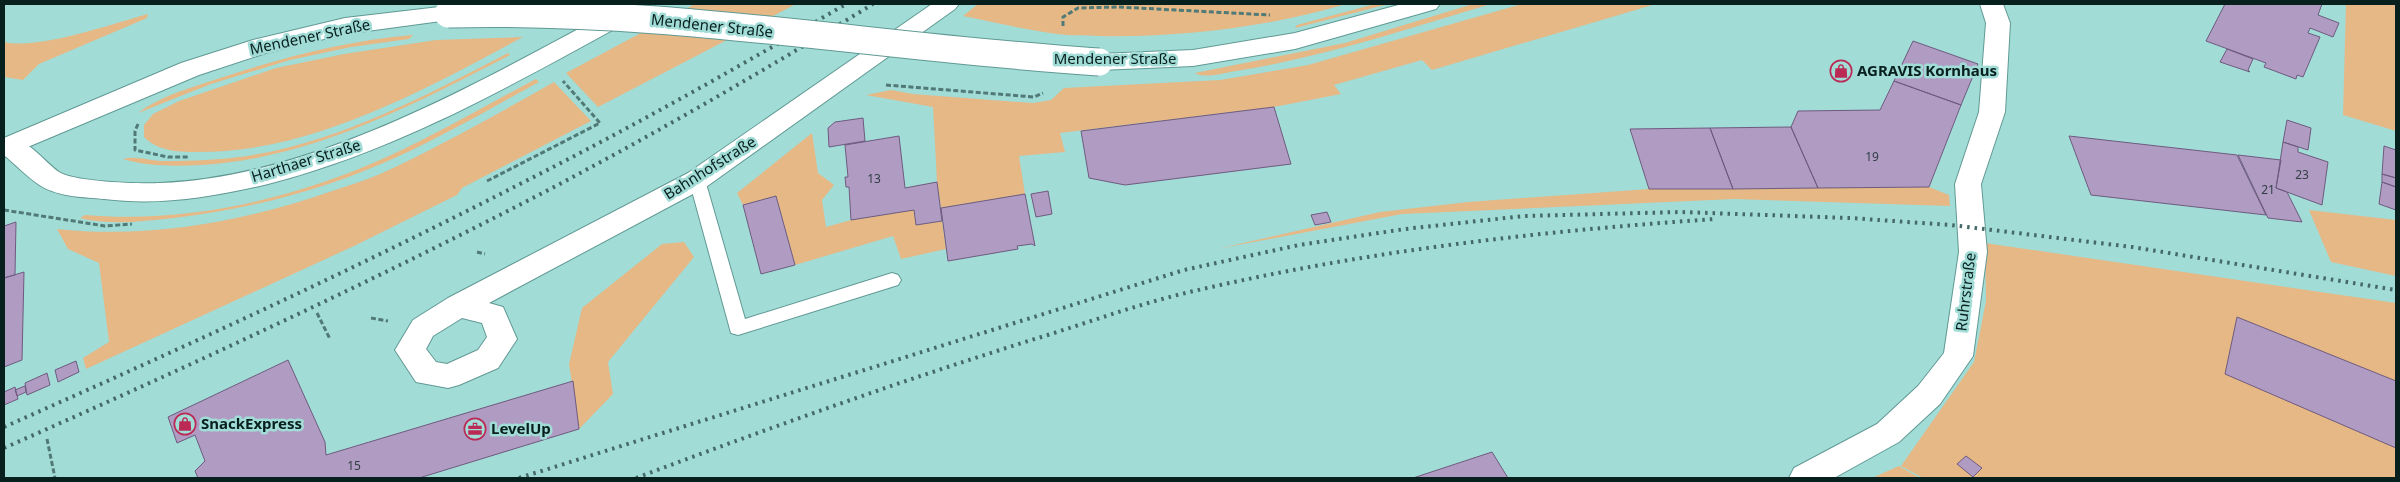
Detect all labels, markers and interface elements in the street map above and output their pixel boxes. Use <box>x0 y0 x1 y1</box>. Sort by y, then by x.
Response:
street label: Mendener Straße <box>650 9 774 41</box>
street label: Mendener Straße <box>248 13 372 59</box>
street label: Mendener Straße <box>1054 48 1176 68</box>
shop icon: AGRAVIS Kornhaus <box>1829 59 1853 83</box>
place label: AGRAVIS Kornhaus <box>1857 60 1997 80</box>
street label: Bahnhofstraße <box>660 131 759 203</box>
street label: Harthaer Straße <box>249 134 363 186</box>
house number: 19 <box>1865 148 1879 165</box>
house number: 23 <box>2295 166 2309 183</box>
house number: 13 <box>867 170 881 187</box>
house number: 21 <box>2261 181 2275 198</box>
street label: Ruhrstraße <box>1950 252 1980 332</box>
shop icon: SnackExpress <box>173 412 197 436</box>
place label: SnackExpress <box>201 413 302 433</box>
office icon: LevelUp <box>463 417 487 441</box>
place label: LevelUp <box>491 418 551 438</box>
house number: 15 <box>347 457 361 474</box>

